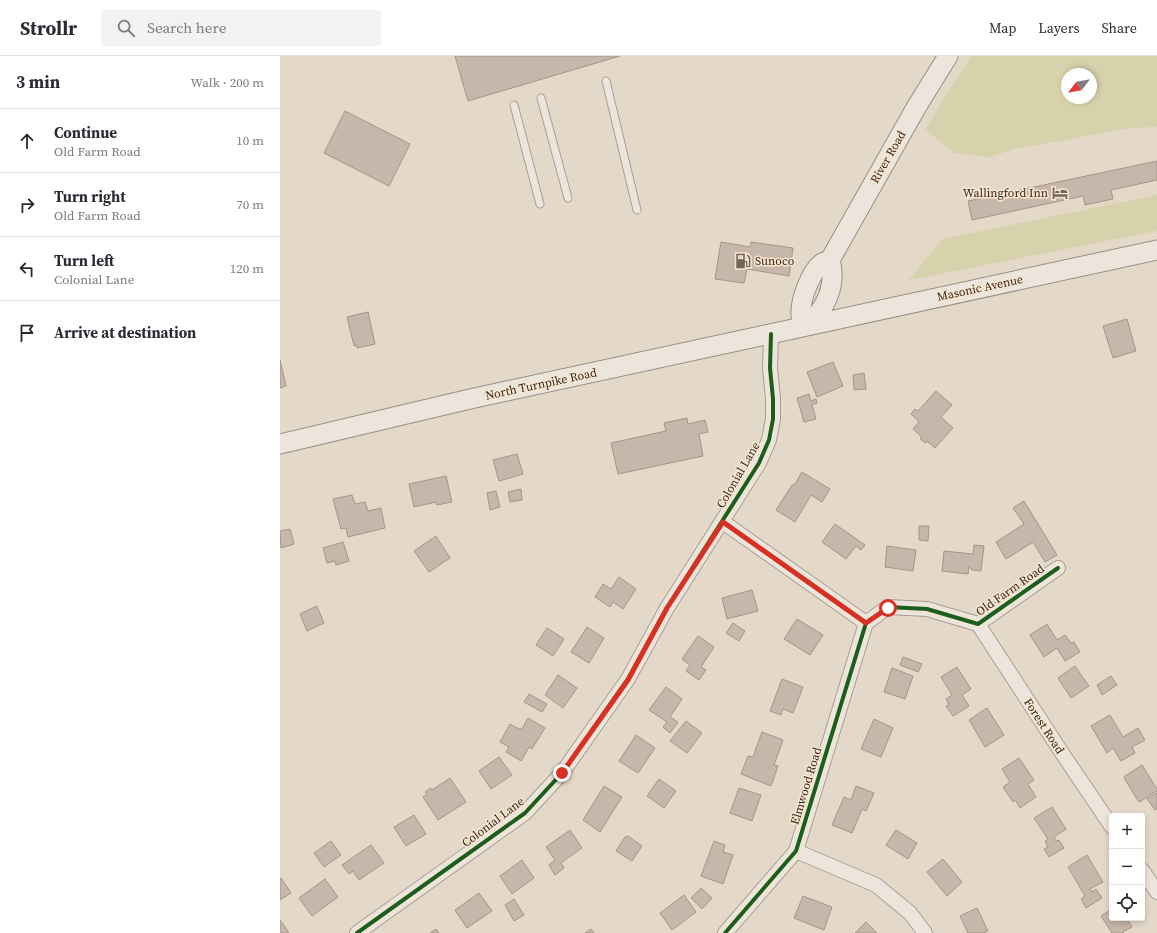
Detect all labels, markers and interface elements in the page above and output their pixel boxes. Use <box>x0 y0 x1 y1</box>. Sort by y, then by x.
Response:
search box <box>101 10 381 46</box>
text: Strollr <box>20 15 77 41</box>
icon: search <box>115 17 137 39</box>
text: Search here <box>147 17 226 38</box>
text: Map <box>989 18 1016 38</box>
text: Layers <box>1038 18 1080 38</box>
text: Share <box>1102 18 1137 38</box>
north arrow <box>1061 68 1097 104</box>
text: 3 min <box>16 70 60 94</box>
text: Walk · 200 m <box>191 74 264 91</box>
text: Continue <box>54 122 117 143</box>
street label: River Road <box>867 128 910 186</box>
icon: ahead <box>16 130 38 152</box>
text: 10 m <box>236 132 264 149</box>
text: Old Farm Road <box>54 143 141 160</box>
hotel icon: Wallingford Inn <box>1051 184 1069 202</box>
place label: Wallingford Inn <box>963 185 1048 201</box>
text: Turn right <box>54 186 126 207</box>
icon: right <box>16 194 38 216</box>
text: 70 m <box>236 196 264 213</box>
text: Old Farm Road <box>54 207 141 224</box>
text: Turn left <box>54 250 114 271</box>
fuel station icon: Sunoco <box>734 252 752 270</box>
place label: Sunoco <box>755 253 795 269</box>
icon: left <box>16 258 38 280</box>
text: 120 m <box>230 260 264 277</box>
text: Colonial Lane <box>54 271 134 288</box>
street label: Masonic Avenue <box>936 271 1024 305</box>
icon: arrive <box>16 322 38 344</box>
text: Arrive at destination <box>54 322 196 343</box>
street label: North Turnpike Road <box>484 364 598 404</box>
street label: Colonial Lane <box>713 439 763 511</box>
street label: Old Farm Road <box>973 560 1048 620</box>
route start <box>879 599 897 617</box>
street label: Forest Road <box>1020 695 1068 757</box>
street label: Elmwood Road <box>787 745 825 827</box>
route end <box>553 764 571 782</box>
street label: Colonial Lane <box>459 793 527 851</box>
map controls <box>1109 813 1145 921</box>
button: + <box>1109 813 1145 849</box>
button: − <box>1109 849 1145 885</box>
button: locate <box>1109 885 1145 921</box>

